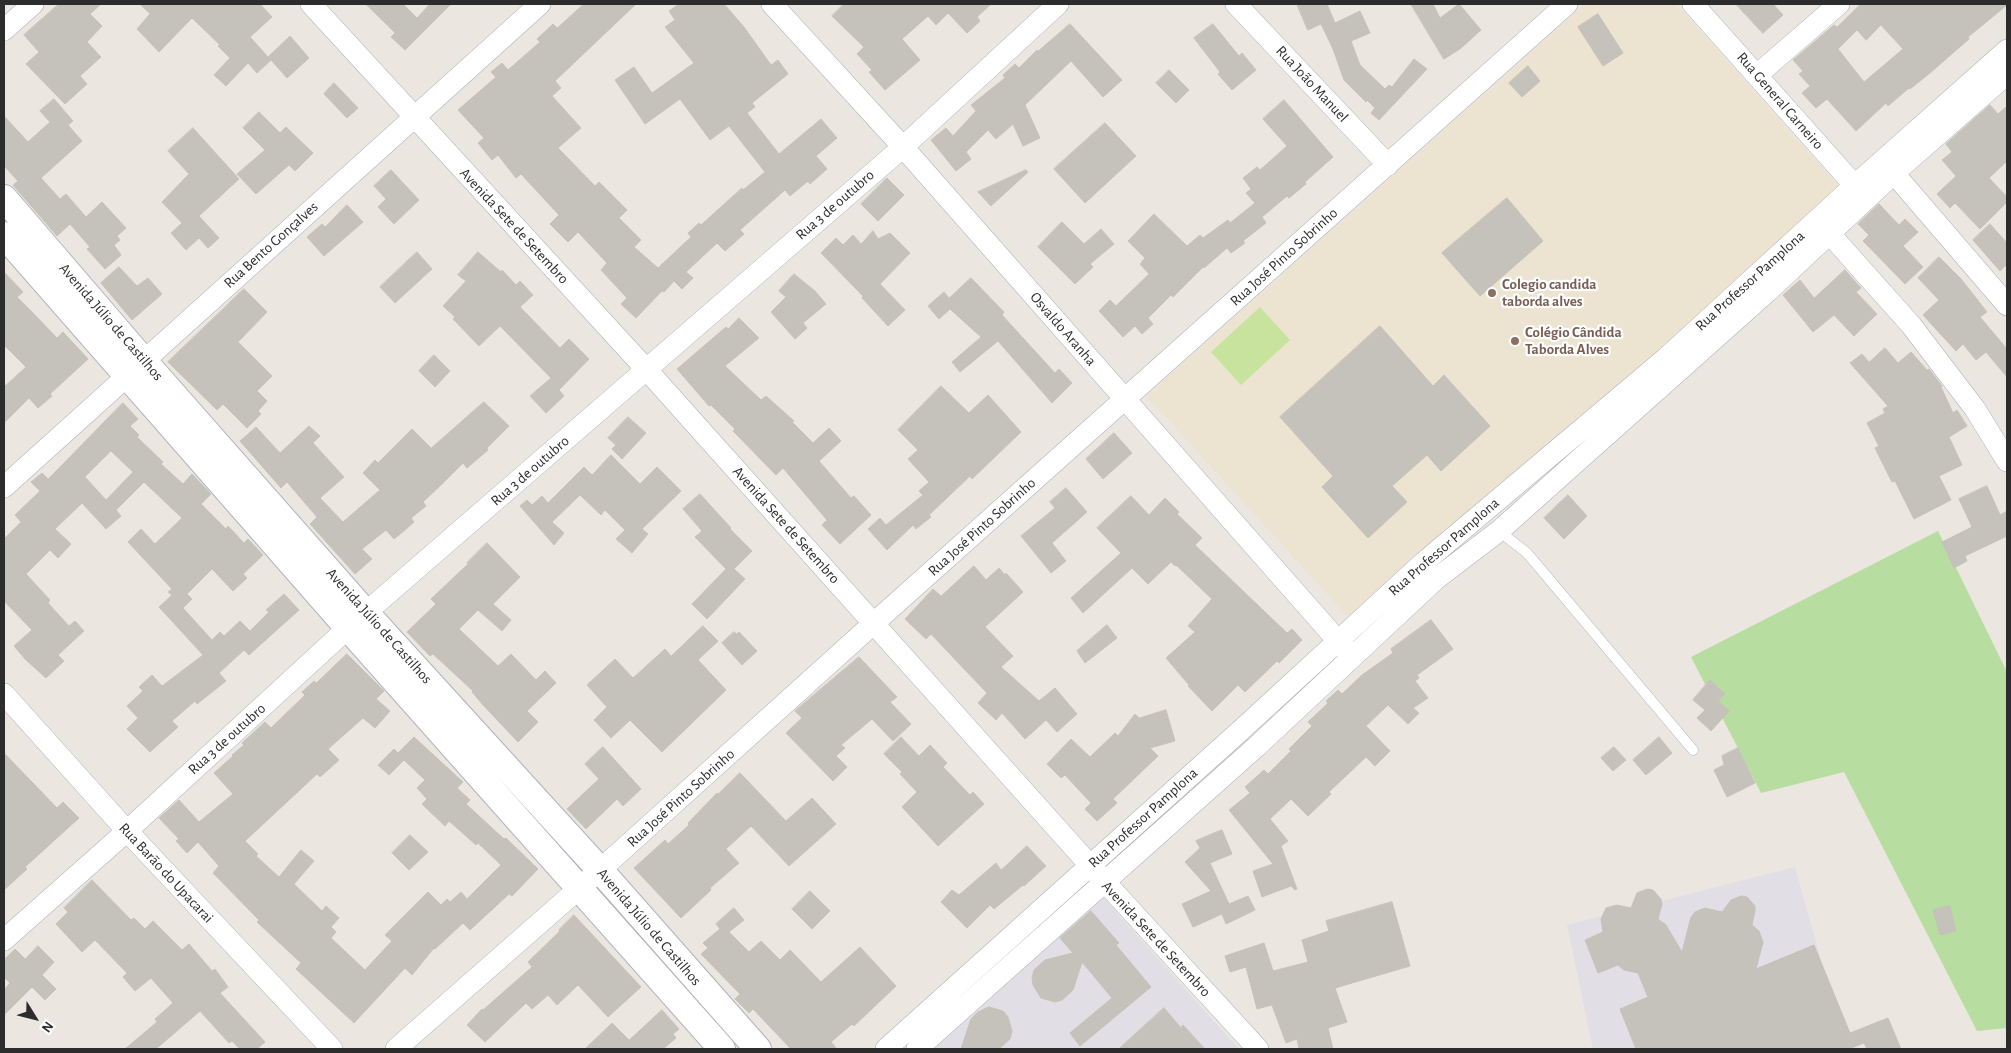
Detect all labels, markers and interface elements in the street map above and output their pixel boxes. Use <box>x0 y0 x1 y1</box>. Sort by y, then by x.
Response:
street label: Rua João Manuel <box>1272 42 1352 126</box>
street label: Rua General Carneiro <box>1733 49 1827 153</box>
street label: Avenida Sete de Setembro <box>456 164 572 288</box>
street label: Rua 3 de outubro <box>792 166 878 244</box>
street label: Rua Bento Gonçalves <box>220 198 322 292</box>
street label: Rua José Pinto Sobrinho <box>1227 204 1341 310</box>
street label: Rua Professor Pamplona <box>1692 227 1808 335</box>
street label: Avenida Júlio de Castilhos <box>55 260 167 384</box>
place label: Colegio candida taborda alves <box>1502 275 1596 310</box>
marker: Colegio candida taborda alves <box>1486 287 1498 299</box>
street label: Osvaldo Aranha <box>1026 288 1100 370</box>
place label: Colégio Cândida Taborda Alves <box>1525 323 1622 358</box>
marker: Colégio Cândida Taborda Alves <box>1509 335 1521 347</box>
street label: Rua 3 de outubro <box>487 432 573 510</box>
street label: Avenida Sete de Setembro <box>729 463 843 587</box>
street label: Rua José Pinto Sobrinho <box>925 474 1039 580</box>
street label: Rua Professor Pamplona <box>1385 494 1503 600</box>
street label: Avenida Júlio de Castilhos <box>322 564 436 688</box>
street label: Rua 3 de outubro <box>185 699 269 779</box>
street label: Rua José Pinto Sobrinho <box>624 745 738 851</box>
street label: Rua Professor Pamplona <box>1085 764 1201 872</box>
street label: Rua Barão do Upacarai <box>115 819 217 927</box>
street label: Avenida Júlio de Castilhos <box>593 865 705 989</box>
street label: Avenida Sete de Setembro <box>1098 877 1214 1001</box>
north arrow <box>10 993 60 1043</box>
text: N <box>39 1019 56 1035</box>

